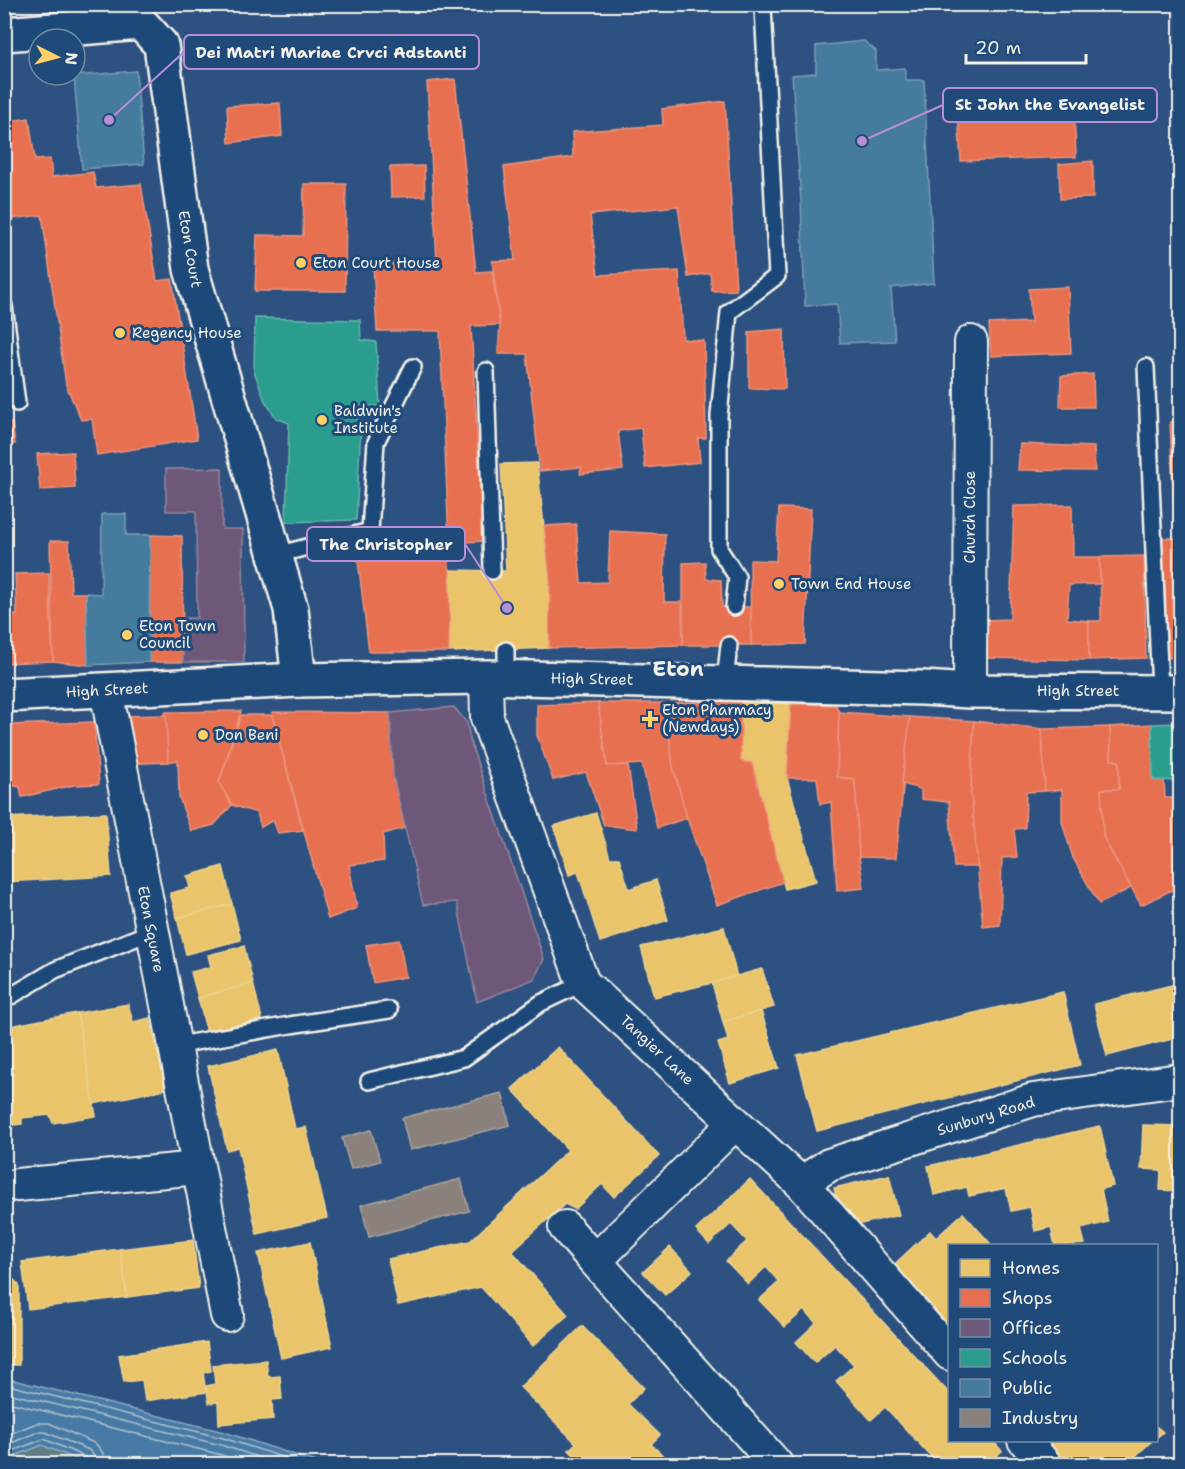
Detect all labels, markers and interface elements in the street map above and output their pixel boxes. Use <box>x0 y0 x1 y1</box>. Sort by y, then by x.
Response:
north arrow <box>27 27 87 87</box>
scale bar <box>966 27 1086 65</box>
callout: Dei Matri Mariae Crvci Adstanti <box>184 35 479 69</box>
text: 20 m <box>975 36 1021 60</box>
text: Dei Matri Mariae Crvci Adstanti <box>195 42 467 63</box>
text: N <box>60 51 83 66</box>
callout: St John the Evangelist <box>943 88 1157 122</box>
text: St John the Evangelist <box>955 94 1145 115</box>
street label: Eton Court <box>173 209 207 289</box>
place label: Eton Court House <box>313 253 440 273</box>
marker: Eton Court House <box>294 256 308 270</box>
place label: Regency House <box>132 323 242 343</box>
marker: Regency House <box>113 326 127 340</box>
place label: Baldwin's Institute <box>334 401 401 438</box>
marker: Baldwin's Institute <box>315 413 329 427</box>
street label: Church Close <box>960 471 980 563</box>
callout: The Christopher <box>307 527 465 561</box>
text: The Christopher <box>319 534 453 555</box>
place label: Town End House <box>791 574 912 594</box>
marker: Town End House <box>772 577 786 591</box>
place label: Eton Town Council <box>139 616 216 653</box>
marker: Eton Town Council <box>120 628 134 642</box>
district label: Eton <box>652 655 704 683</box>
street label: High Street <box>551 668 633 690</box>
street label: High Street <box>65 678 149 702</box>
street label: High Street <box>1037 681 1119 701</box>
place label: Eton Pharmacy (Newdays) <box>662 700 772 737</box>
marker: Eton Pharmacy (Newdays) <box>643 712 657 726</box>
place label: Don Beni <box>215 725 278 745</box>
marker: Don Beni <box>196 728 210 742</box>
street label: Eton Square <box>133 884 169 974</box>
street label: Tangier Lane <box>616 1011 698 1089</box>
street label: Sunbury Road <box>935 1091 1038 1140</box>
legend <box>948 1244 1158 1442</box>
text: Homes <box>1002 1256 1060 1280</box>
text: Shops <box>1002 1286 1053 1310</box>
text: Offices <box>1002 1316 1061 1340</box>
text: Schools <box>1002 1346 1068 1370</box>
text: Public <box>1002 1376 1052 1400</box>
text: Industry <box>1002 1406 1078 1430</box>

